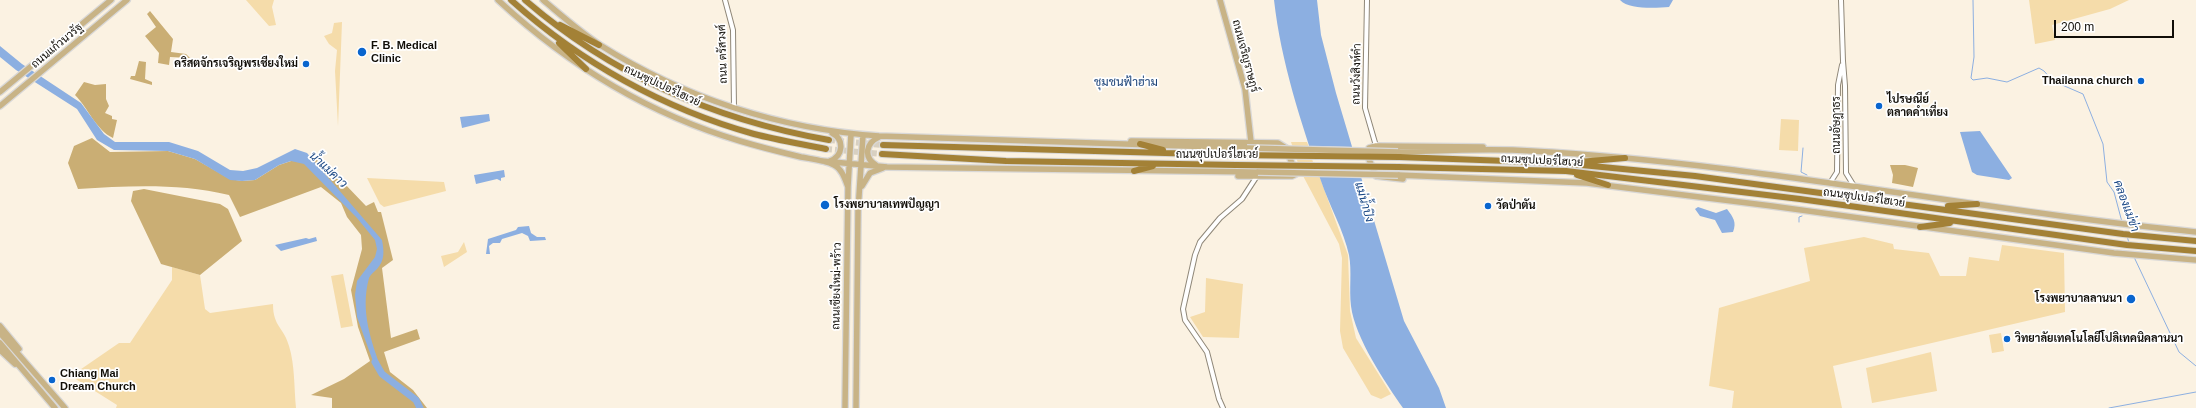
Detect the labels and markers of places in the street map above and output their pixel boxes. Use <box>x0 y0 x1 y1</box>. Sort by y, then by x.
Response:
place label: F. B. Medical Clinic <box>371 39 437 65</box>
marker: F. B. Medical Clinic <box>356 46 368 58</box>
place label: คริสตจักรเจริญพรเชียงใหม่ <box>174 57 298 71</box>
marker: คริสตจักรเจริญพรเชียงใหม่ <box>301 59 311 69</box>
place label: Thailanna church <box>2042 74 2133 88</box>
marker: Thailanna church <box>2136 76 2146 86</box>
place label: ไปรษณีย์ ตลาดคำเที่ยง <box>1887 93 1948 119</box>
marker: ไปรษณีย์ ตลาดคำเที่ยง <box>1874 101 1884 111</box>
place label: โรงพยาบาลเทพปัญญา <box>834 198 940 212</box>
marker: โรงพยาบาลเทพปัญญา <box>819 199 831 211</box>
place label: วัดป่าตัน <box>1496 199 1536 213</box>
marker: วัดป่าตัน <box>1483 201 1493 211</box>
place label: โรงพยาบาลลานนา <box>2035 292 2122 306</box>
marker: โรงพยาบาลลานนา <box>2125 293 2137 305</box>
place label: วิทยาลัยเทคโนโลยีโปลิเทคนิคลานนา <box>2015 332 2183 346</box>
marker: วิทยาลัยเทคโนโลยีโปลิเทคนิคลานนา <box>2002 334 2012 344</box>
place label: Chiang Mai Dream Church <box>60 367 136 393</box>
marker: Chiang Mai Dream Church <box>47 375 57 385</box>

